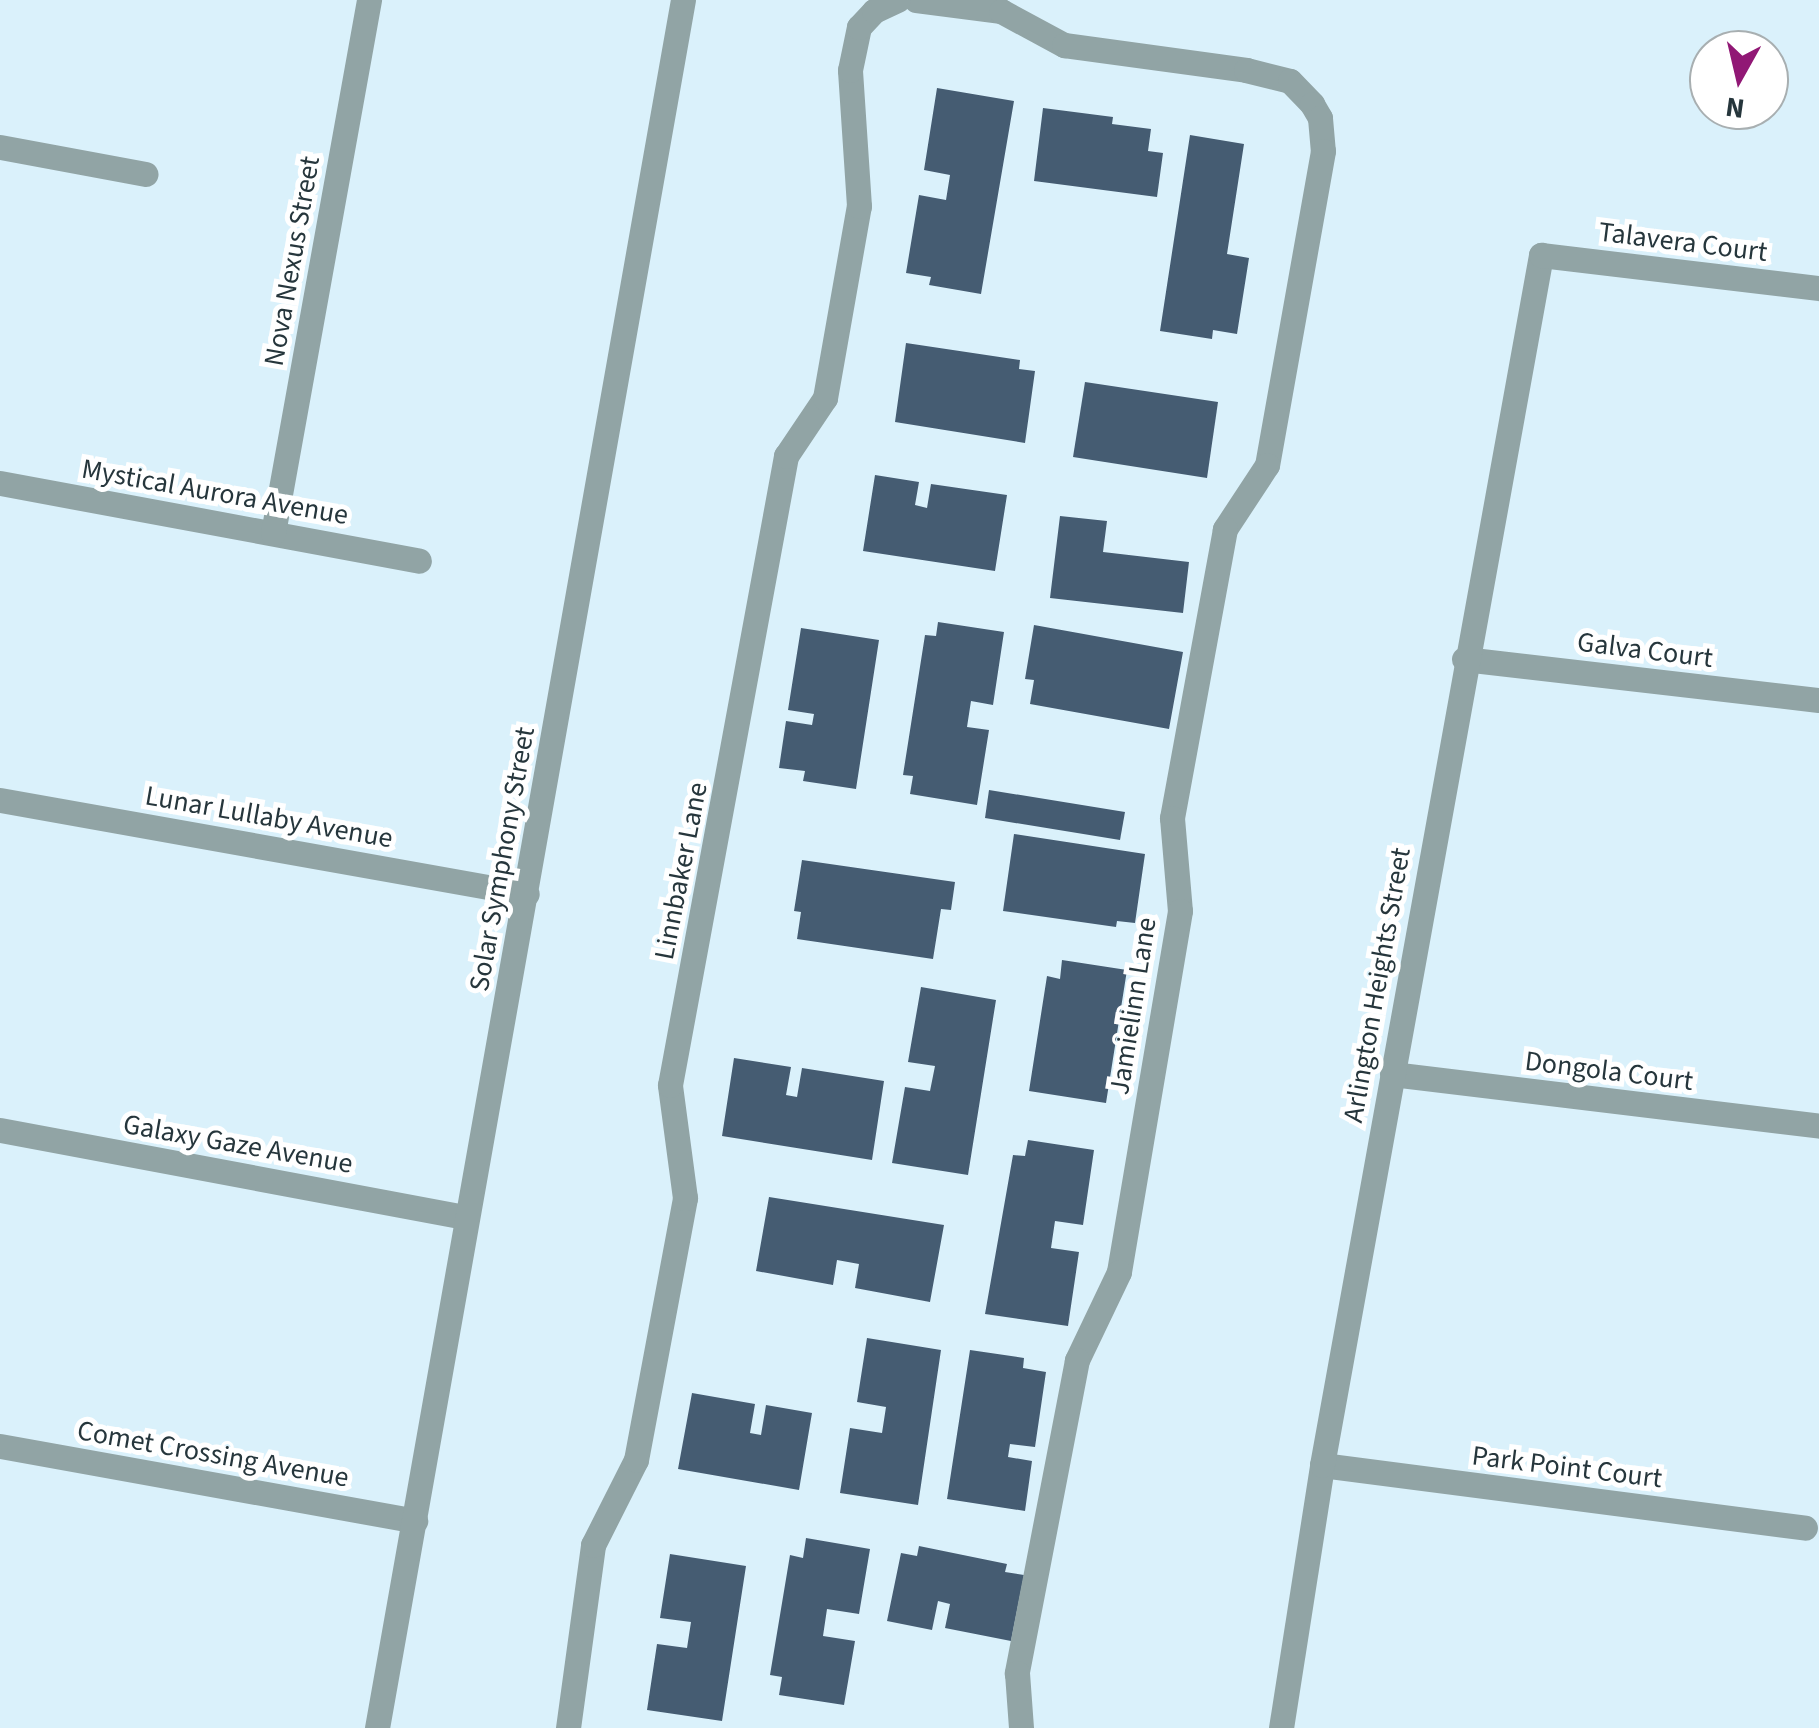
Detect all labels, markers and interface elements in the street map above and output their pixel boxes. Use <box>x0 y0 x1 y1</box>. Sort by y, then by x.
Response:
north arrow <box>1689 30 1789 130</box>
text: N <box>1723 87 1747 129</box>
street label: Nova Nexus Street <box>257 153 327 369</box>
street label: Talavera Court <box>1597 215 1769 269</box>
street label: Mystical Aurora Avenue <box>79 452 351 532</box>
street label: Galva Court <box>1575 625 1715 675</box>
street label: Solar Symphony Street <box>462 724 542 994</box>
street label: Lunar Lullaby Avenue <box>143 779 395 855</box>
street label: Linnbaker Lane <box>647 780 715 962</box>
street label: Arlington Heights Street <box>1336 845 1418 1125</box>
street label: Jamielinn Lane <box>1102 915 1164 1097</box>
street label: Dongola Court <box>1523 1044 1695 1098</box>
street label: Galaxy Gaze Avenue <box>121 1107 355 1181</box>
street label: Comet Crossing Avenue <box>75 1414 351 1494</box>
street label: Park Point Court <box>1470 1439 1664 1495</box>

